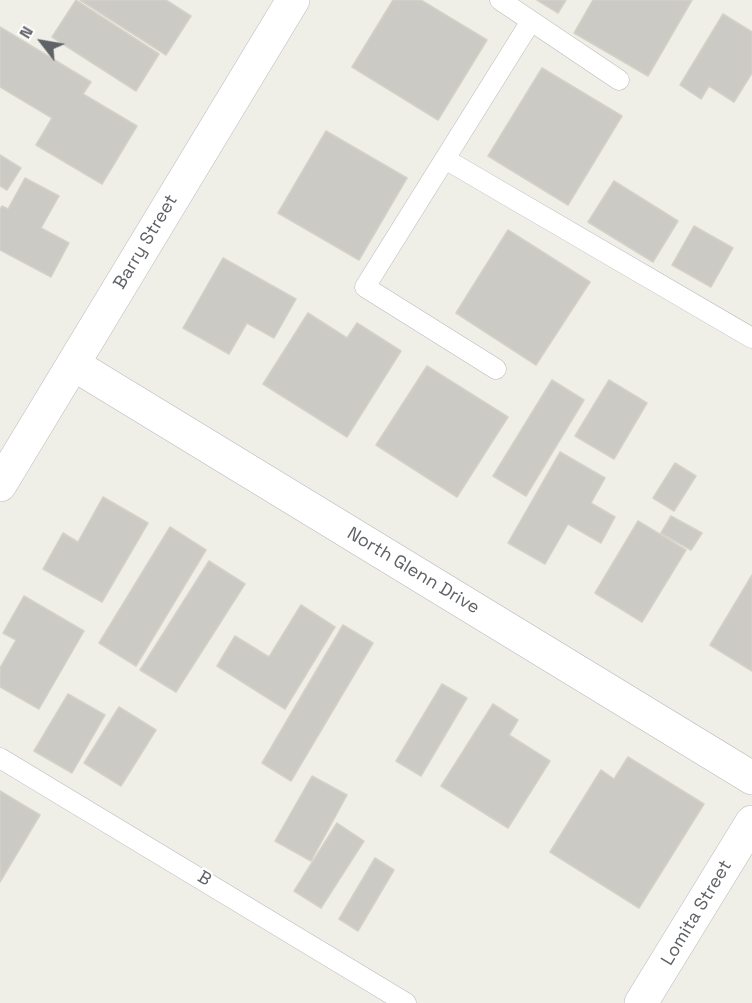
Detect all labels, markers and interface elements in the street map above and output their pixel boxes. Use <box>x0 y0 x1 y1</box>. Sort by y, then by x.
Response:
north arrow <box>12 12 72 72</box>
text: N <box>14 22 38 42</box>
street label: Barry Street <box>109 191 183 293</box>
street label: North Glenn Drive <box>343 523 483 619</box>
street label: Lomita Street <box>657 856 737 970</box>
street label: B <box>193 867 215 891</box>

